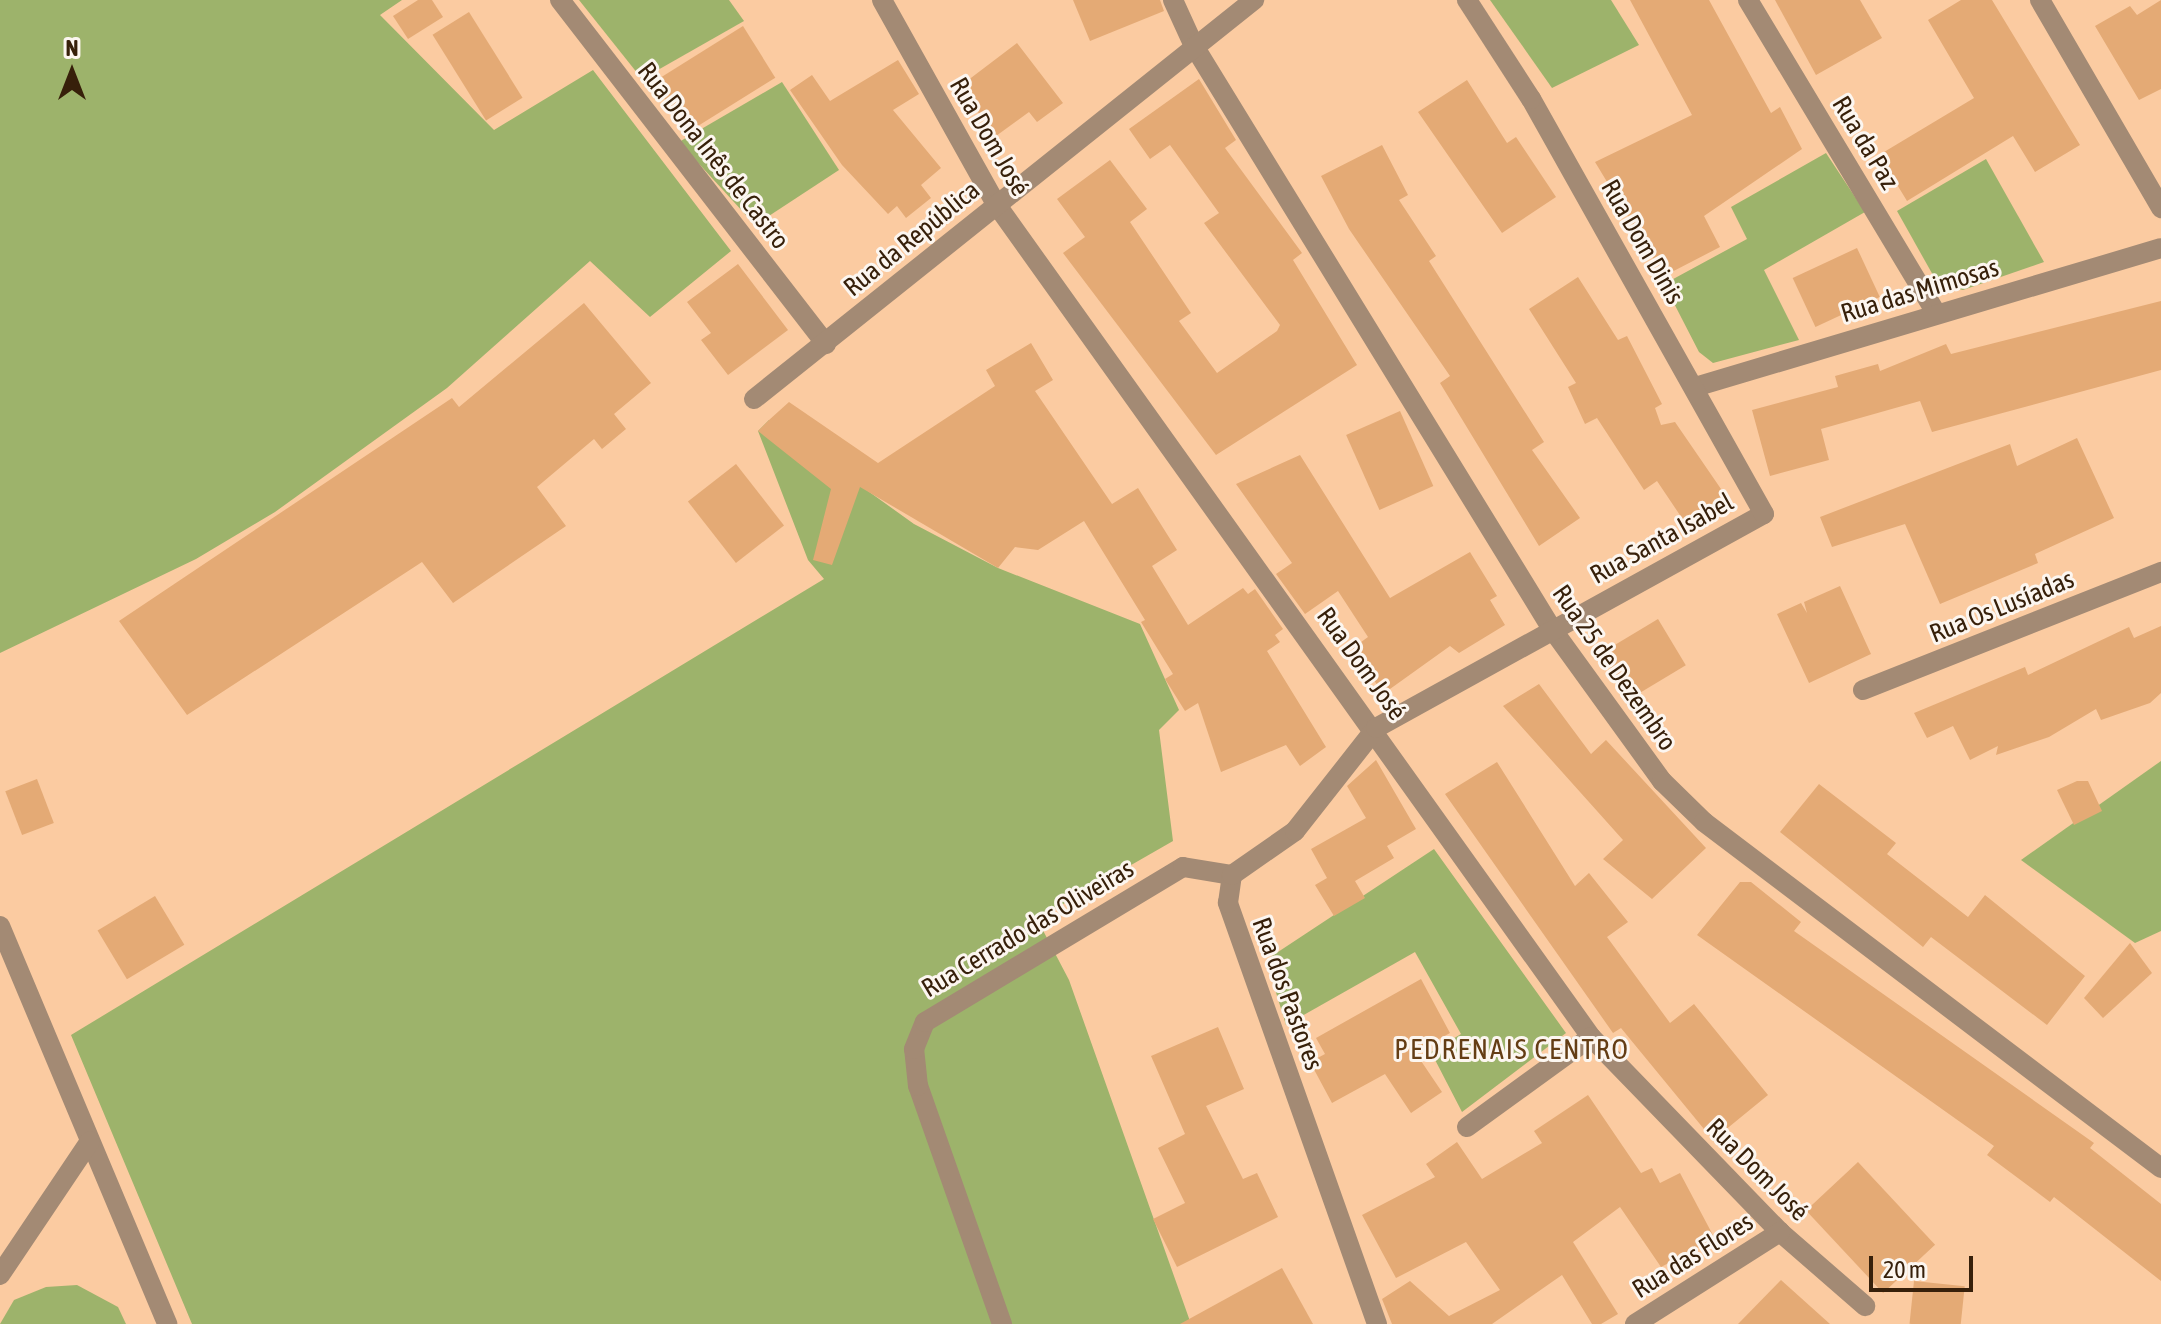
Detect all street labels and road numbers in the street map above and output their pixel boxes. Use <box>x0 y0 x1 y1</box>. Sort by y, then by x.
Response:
street label: Rua Dona Inês de Castro <box>630 57 796 255</box>
street label: Rua Dom José <box>943 72 1035 202</box>
street label: Rua da Paz <box>1825 91 1905 195</box>
street label: Rua Dom Dinis <box>1594 174 1690 310</box>
street label: Rua da República <box>838 175 986 303</box>
street label: Rua das Mimosas <box>1837 252 2003 330</box>
street label: Rua Santa Isabel <box>1585 487 1739 591</box>
street label: Rua Os Lusíadas <box>1925 564 2079 650</box>
street label: Rua 25 de Dezembro <box>1545 579 1683 757</box>
street label: Rua Dom José <box>1310 602 1412 726</box>
street label: Rua Cerrado das Oliveiras <box>916 853 1140 1005</box>
street label: Rua dos Pastores <box>1245 913 1329 1075</box>
street label: Rua Dom José <box>1699 1112 1815 1228</box>
street label: Rua das Flores <box>1627 1207 1759 1305</box>

